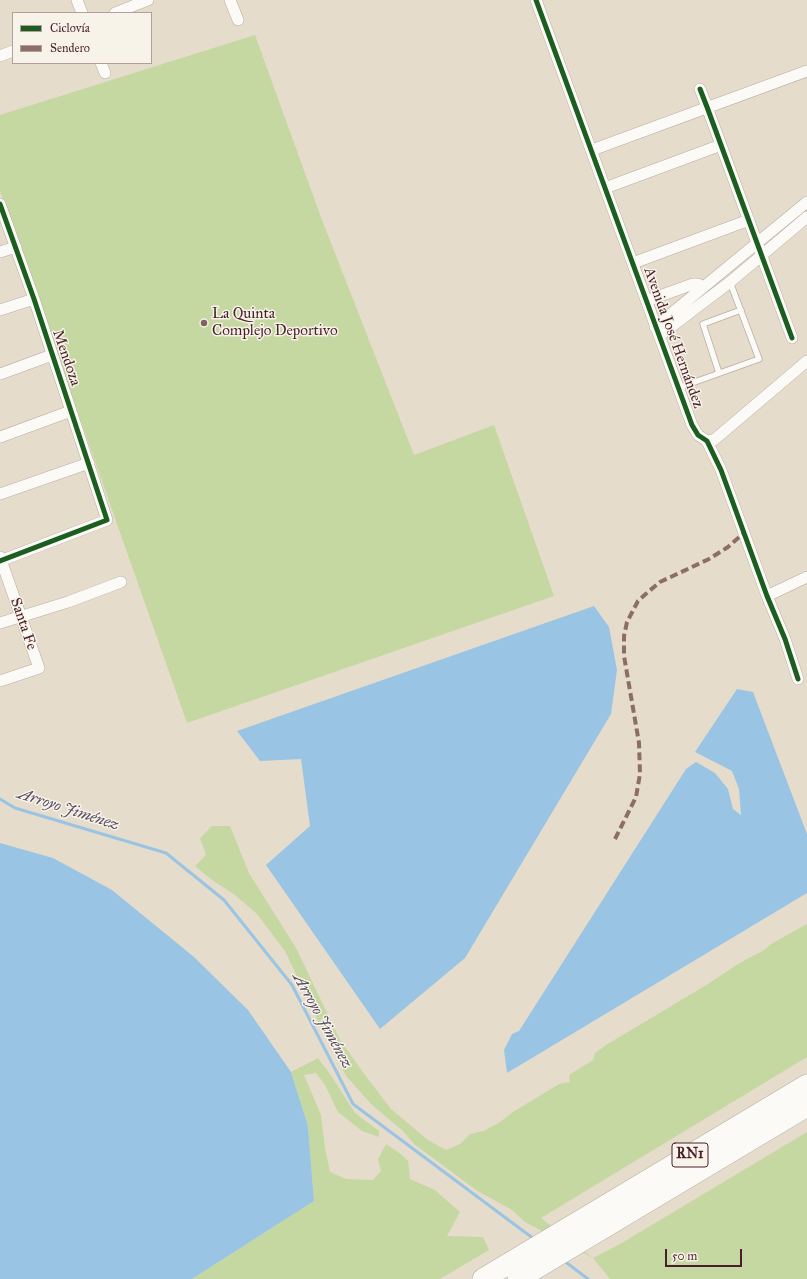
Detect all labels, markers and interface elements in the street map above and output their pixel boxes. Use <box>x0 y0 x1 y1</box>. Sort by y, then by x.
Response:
legend <box>12 12 152 64</box>
text: Ciclovía <box>50 21 90 35</box>
text: Sendero <box>50 41 90 55</box>
street label: Avenida José Hernández <box>639 265 707 411</box>
place label: La Quinta Complejo Deportivo <box>212 305 338 340</box>
marker: La Quinta Complejo Deportivo <box>199 318 209 328</box>
street label: Mendoza <box>48 328 84 388</box>
street label: Santa Fe <box>6 596 40 652</box>
water label: Arroyo Jiménez <box>15 785 121 835</box>
water label: Arroyo Jiménez <box>288 970 356 1072</box>
road number: RN1 <box>672 1143 708 1167</box>
scale bar <box>667 1241 744 1267</box>
text: 50 m <box>672 1249 697 1263</box>

